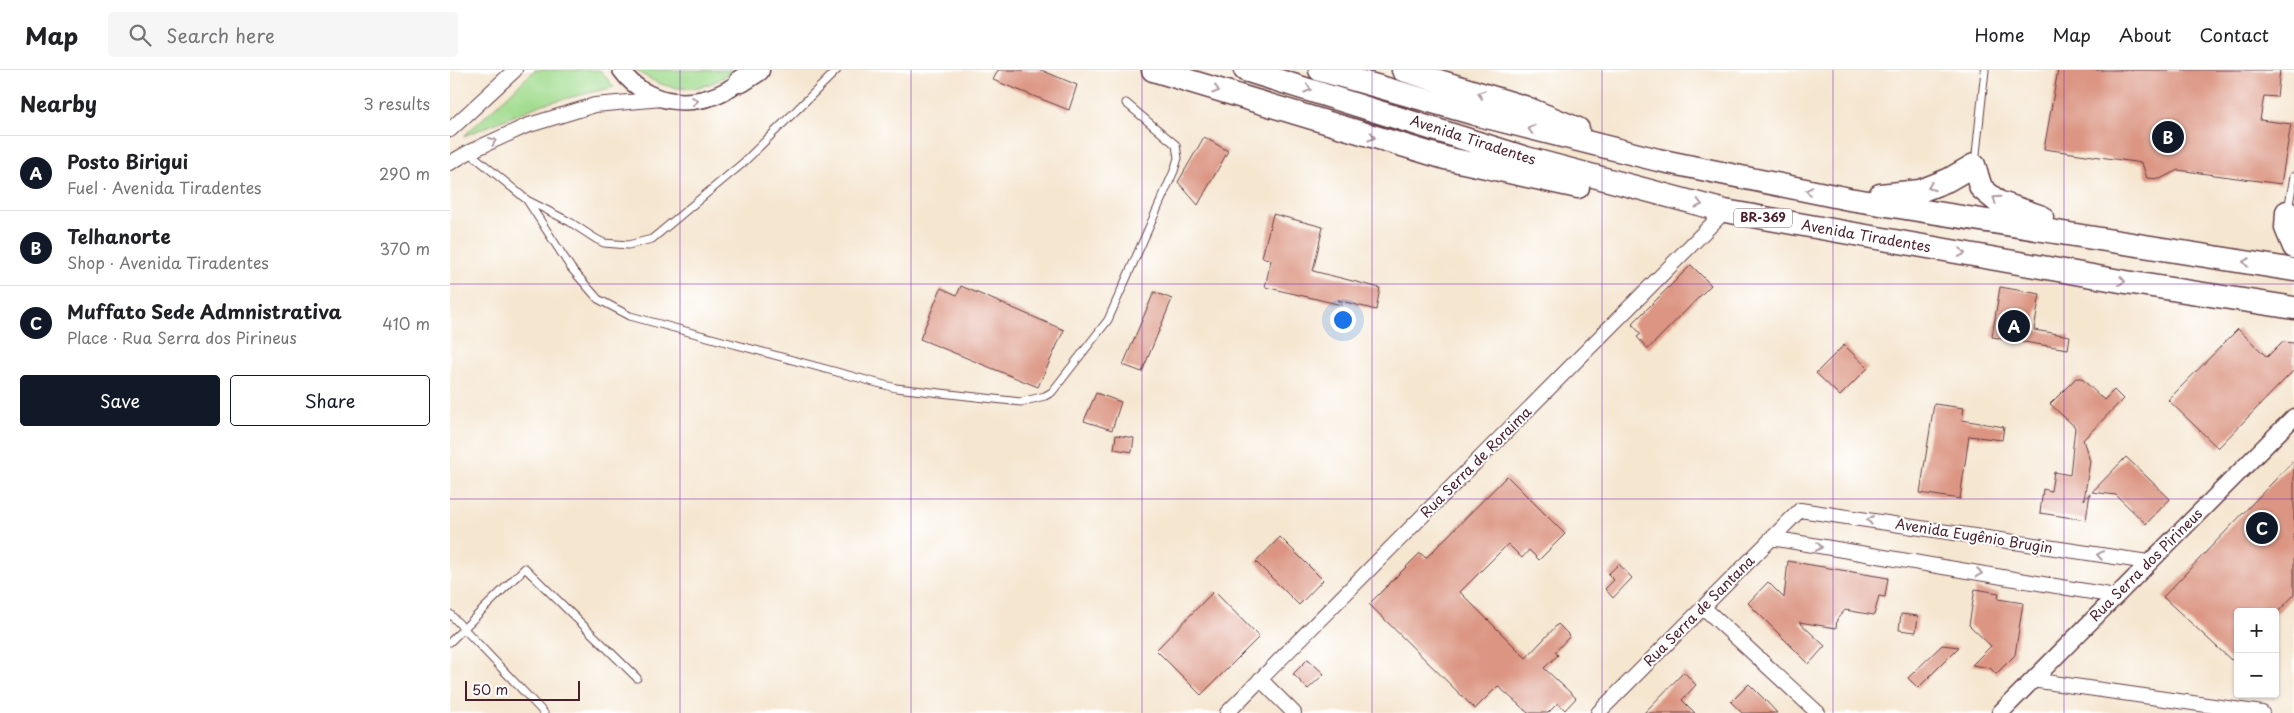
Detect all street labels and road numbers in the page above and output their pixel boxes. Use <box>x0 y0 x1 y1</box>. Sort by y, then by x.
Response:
street label: Avenida Tiradentes <box>1408 109 1539 170</box>
road number: BR-369 <box>1734 208 1792 228</box>
street label: Avenida Tiradentes <box>1800 214 1932 257</box>
street label: Rua Serra de Roraima <box>1415 401 1537 522</box>
street label: Rua Serra dos Pirineus <box>2084 503 2207 626</box>
street label: Avenida Eugênio Brugin <box>1894 513 2054 558</box>
street label: Rua Serra de Santana <box>1638 550 1759 671</box>

